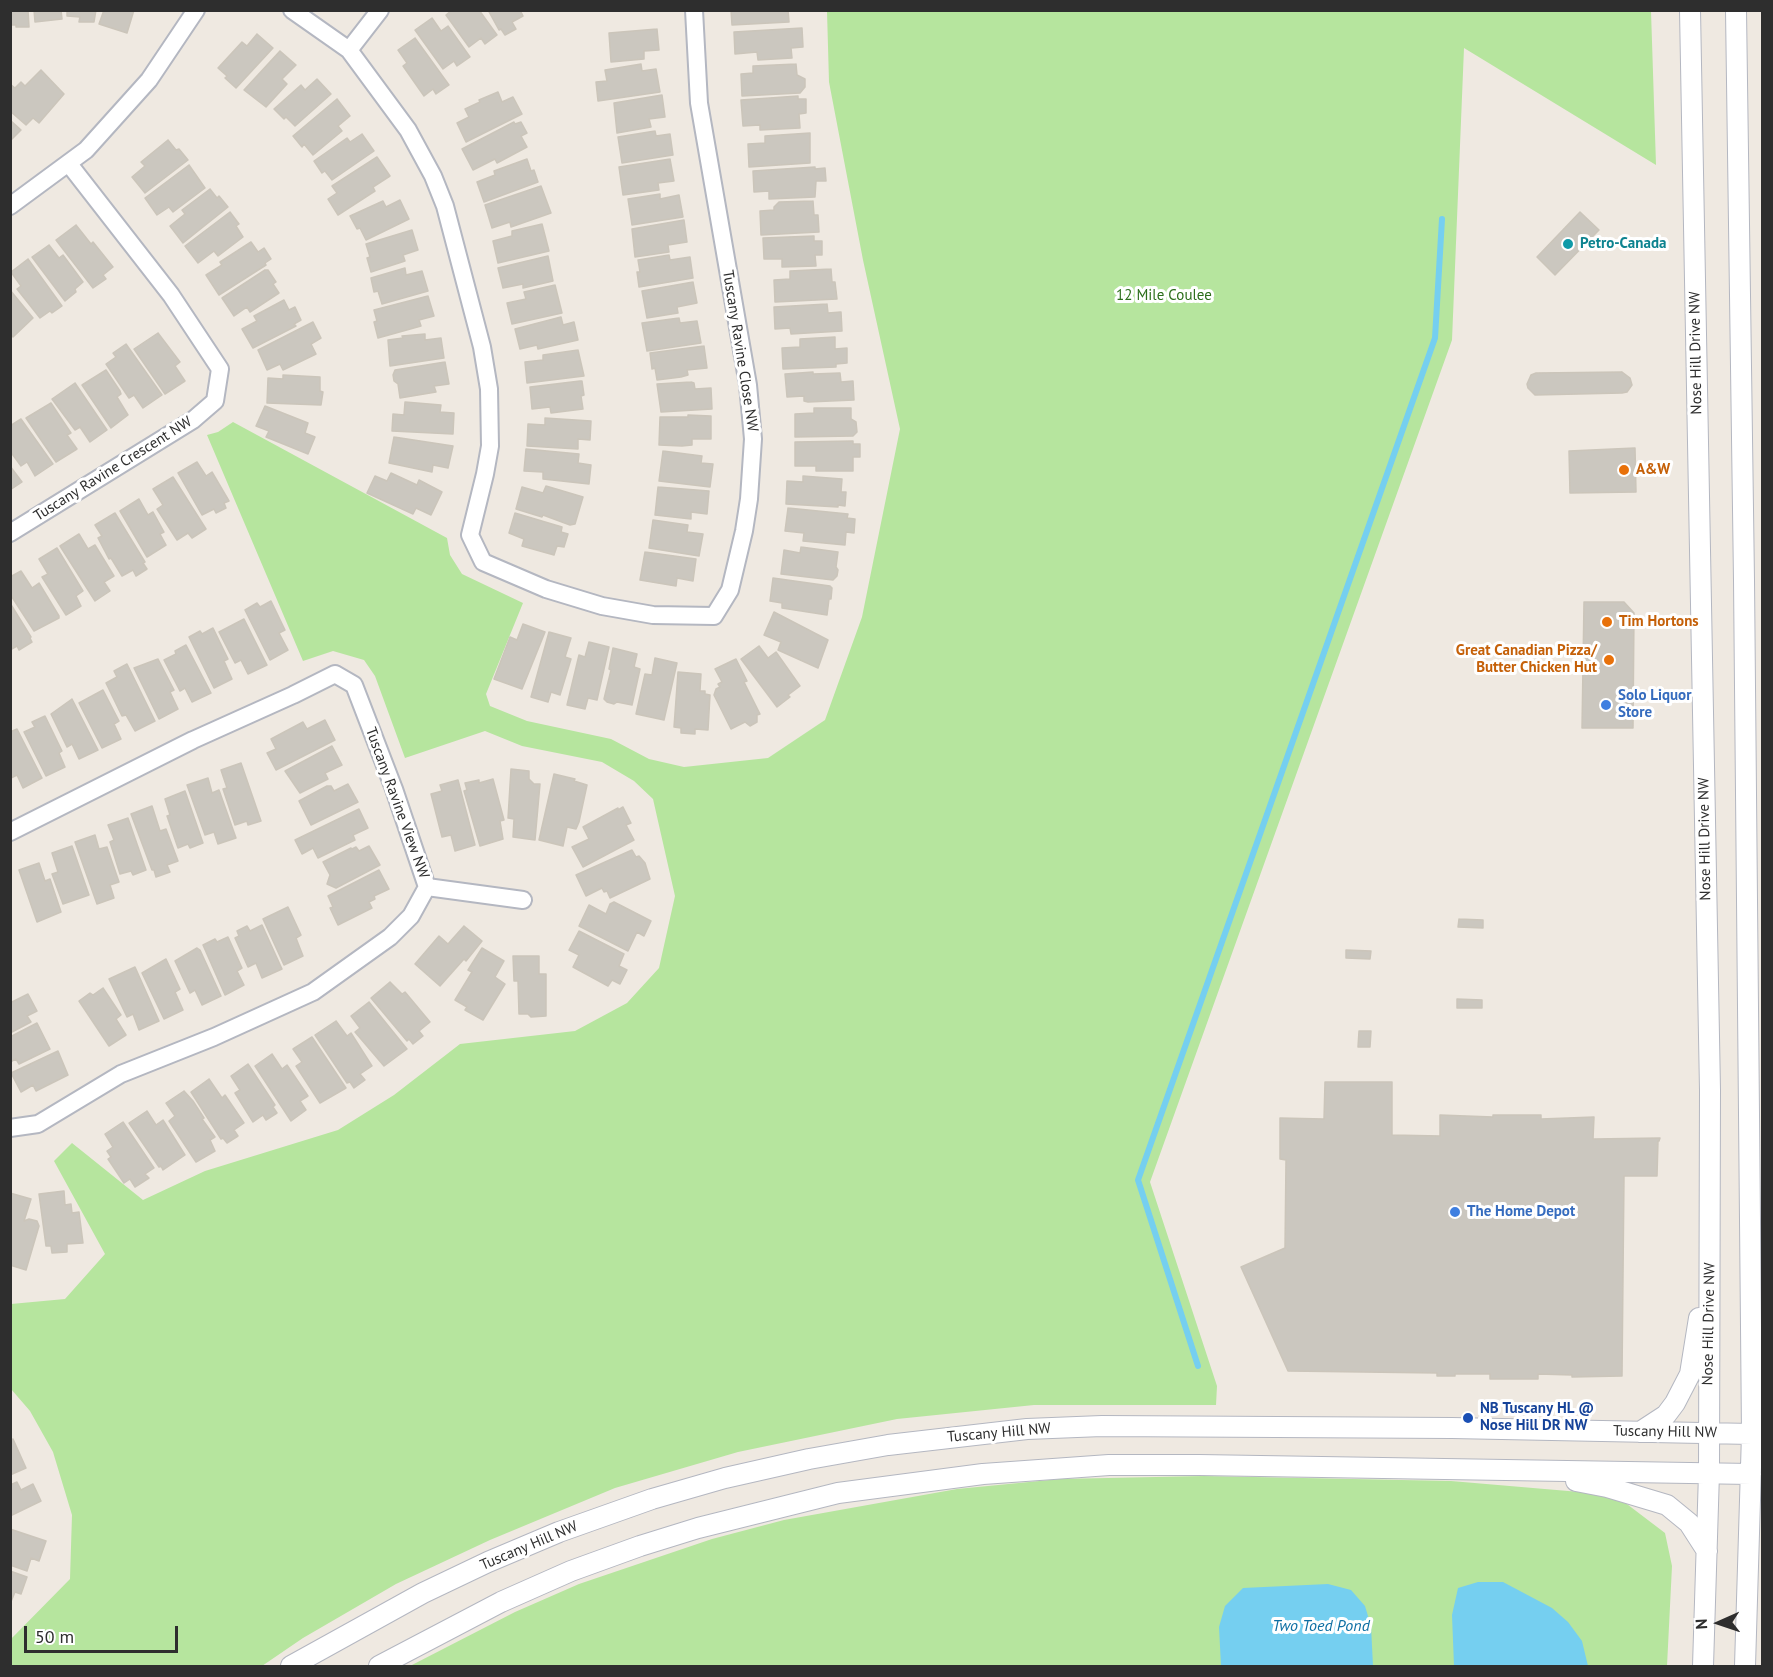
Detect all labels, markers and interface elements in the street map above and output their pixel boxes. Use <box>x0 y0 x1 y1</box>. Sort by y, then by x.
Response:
place label: Petro-Canada <box>1580 235 1666 253</box>
marker: Petro-Canada <box>1561 237 1575 251</box>
street label: Tuscany Ravine Close NW <box>718 269 762 433</box>
park label: 12 Mile Coulee <box>1116 287 1212 305</box>
street label: Nose Hill Drive NW <box>1686 291 1706 415</box>
street label: Tuscany Ravine Crescent NW <box>31 413 195 525</box>
place label: A&W <box>1636 461 1670 479</box>
marker: A&W <box>1617 463 1631 477</box>
place label: Tim Hortons <box>1619 613 1699 631</box>
marker: Tim Hortons <box>1600 615 1614 629</box>
place label: Great Canadian Pizza/ Butter Chicken Hut <box>1456 642 1597 677</box>
marker: Great Canadian Pizza/ Butter Chicken Hut <box>1602 653 1616 667</box>
place label: Solo Liquor Store <box>1618 687 1691 722</box>
marker: Solo Liquor Store <box>1599 698 1613 712</box>
street label: Tuscany Ravine View NW <box>361 725 433 881</box>
street label: Nose Hill Drive NW <box>1695 777 1715 901</box>
place label: The Home Depot <box>1467 1203 1575 1221</box>
marker: The Home Depot <box>1448 1205 1462 1219</box>
street label: Nose Hill Drive NW <box>1699 1262 1719 1386</box>
place label: NB Tuscany HL @ Nose Hill DR NW <box>1480 1400 1594 1435</box>
marker: NB Tuscany HL @ Nose Hill DR NW <box>1461 1411 1475 1425</box>
street label: Tuscany Hill NW <box>946 1420 1052 1446</box>
street label: Tuscany Hill NW <box>1613 1422 1717 1442</box>
street label: Tuscany Hill NW <box>478 1517 580 1575</box>
north arrow <box>1689 1593 1749 1653</box>
scale bar <box>27 1614 182 1652</box>
water label: Two Toed Pond <box>1272 1616 1370 1636</box>
text: N <box>1691 1618 1711 1630</box>
text: 50 m <box>35 1625 74 1648</box>

